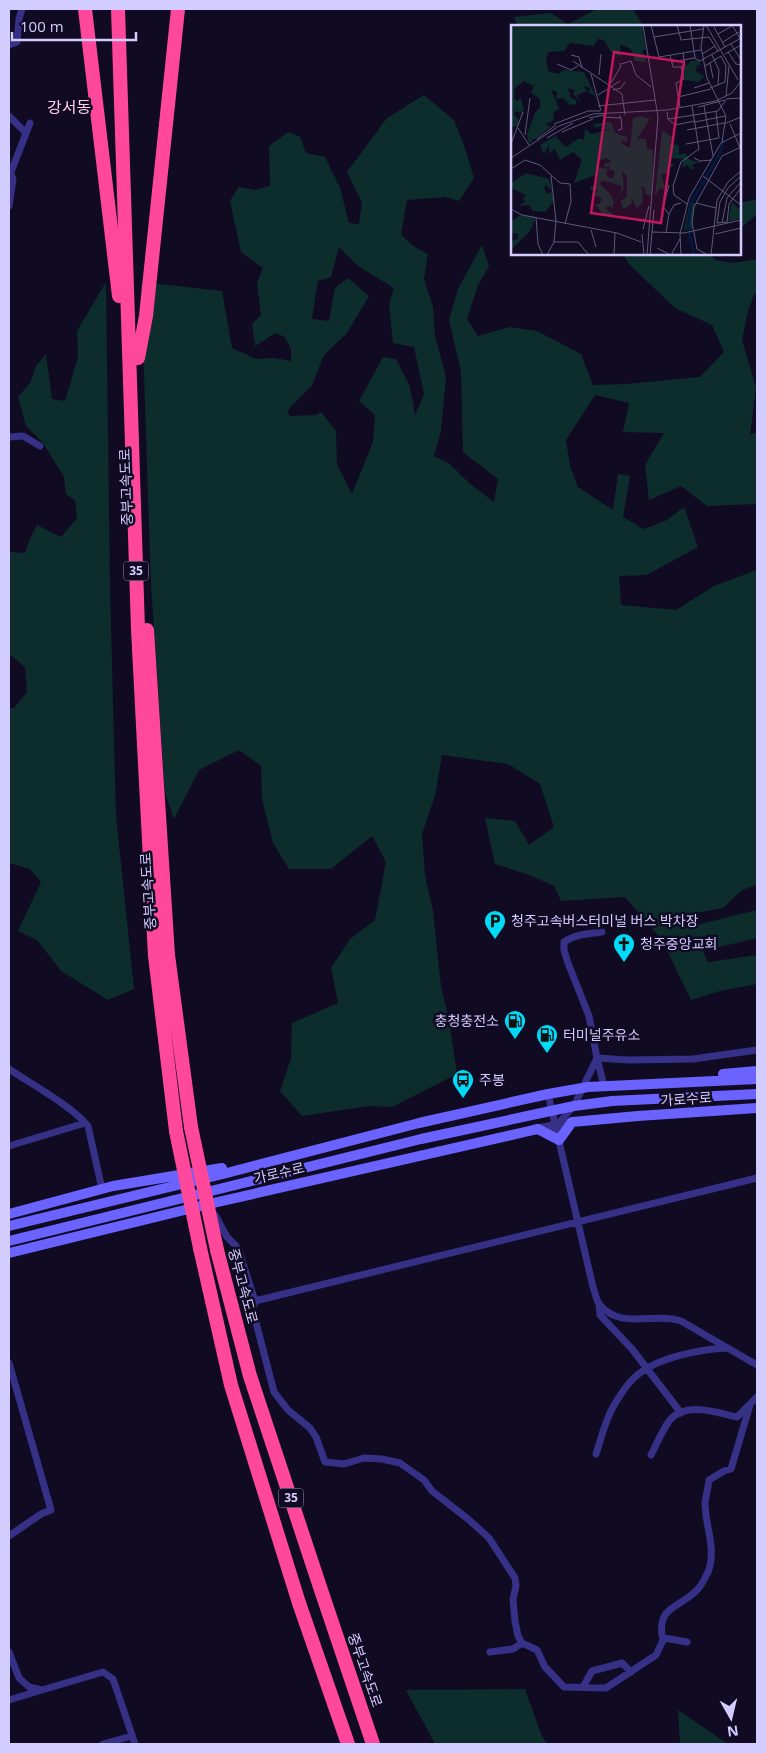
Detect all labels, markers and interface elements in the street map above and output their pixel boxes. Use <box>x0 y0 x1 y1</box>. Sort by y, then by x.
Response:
scale bar <box>12 10 136 42</box>
text: 100 m <box>20 16 64 36</box>
inset map <box>511 25 741 255</box>
district label: 강서동 <box>47 96 91 118</box>
street label: 중부고속도로 <box>115 448 136 526</box>
road number: 35 <box>124 562 148 580</box>
street label: 중부고속도로 <box>135 852 160 930</box>
parking icon: 청주고속버스터미널 버스 박차장 <box>483 909 507 940</box>
place label: 청주고속버스터미널 버스 박차장 <box>511 911 699 930</box>
church icon: 청주중앙교회 <box>612 932 636 963</box>
place label: 청주중앙교회 <box>640 934 717 953</box>
fuel station icon: 충청충전소 <box>503 1009 527 1040</box>
place label: 충청충전소 <box>435 1011 499 1030</box>
fuel station icon: 터미널주유소 <box>535 1023 559 1054</box>
place label: 터미널주유소 <box>563 1025 640 1044</box>
bus stop icon: 주봉 <box>451 1068 475 1099</box>
place label: 주봉 <box>479 1070 505 1089</box>
street label: 가로수로 <box>660 1087 712 1110</box>
street label: 가로수로 <box>252 1157 306 1188</box>
street label: 중부고속도로 <box>224 1246 263 1326</box>
road number: 35 <box>278 1489 304 1508</box>
street label: 중부고속도로 <box>344 1630 387 1710</box>
north arrow <box>706 1693 756 1743</box>
text: N <box>726 1721 740 1742</box>

